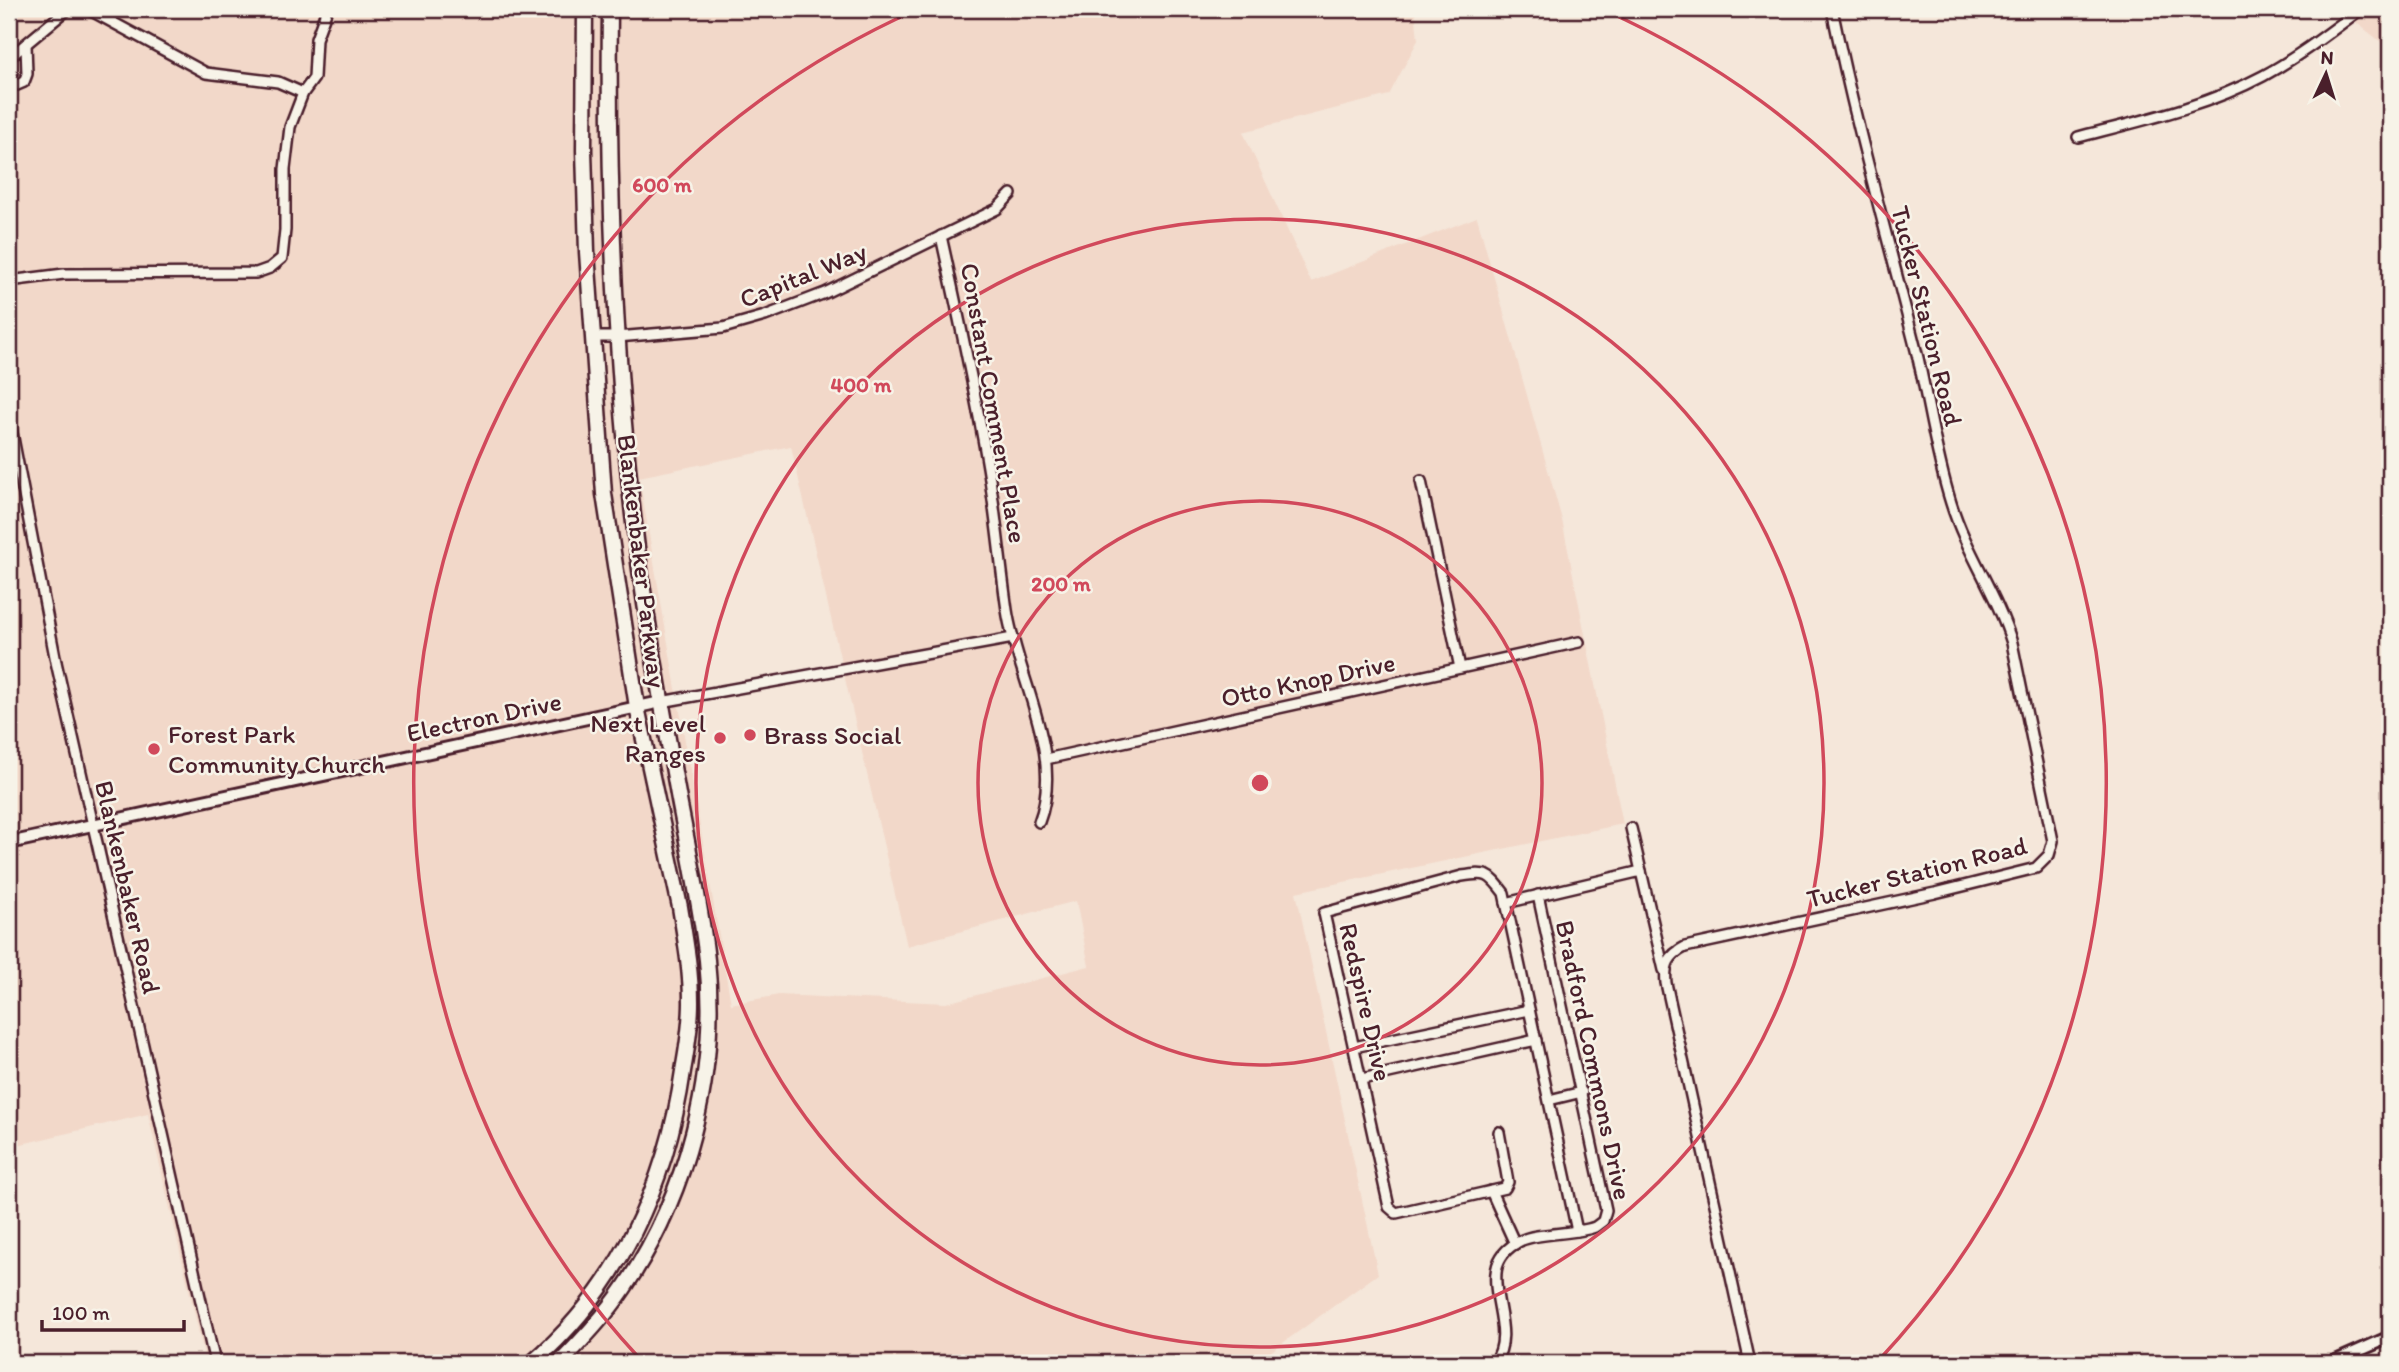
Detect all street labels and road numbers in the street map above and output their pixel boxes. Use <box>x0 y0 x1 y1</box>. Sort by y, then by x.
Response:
street label: Tucker Station Road <box>1884 203 1970 430</box>
street label: Capital Way <box>735 235 871 315</box>
street label: Constant Comment Place <box>954 260 1034 546</box>
street label: Blankenbaker Parkway <box>611 432 673 690</box>
street label: Otto Knop Drive <box>1218 646 1398 714</box>
street label: Electron Drive <box>404 685 564 749</box>
street label: Blankenbaker Road <box>88 777 168 997</box>
street label: Tucker Station Road <box>1804 829 2031 915</box>
street label: Bradford Commons Drive <box>1549 917 1639 1203</box>
street label: Redspire Drive <box>1332 920 1400 1084</box>

